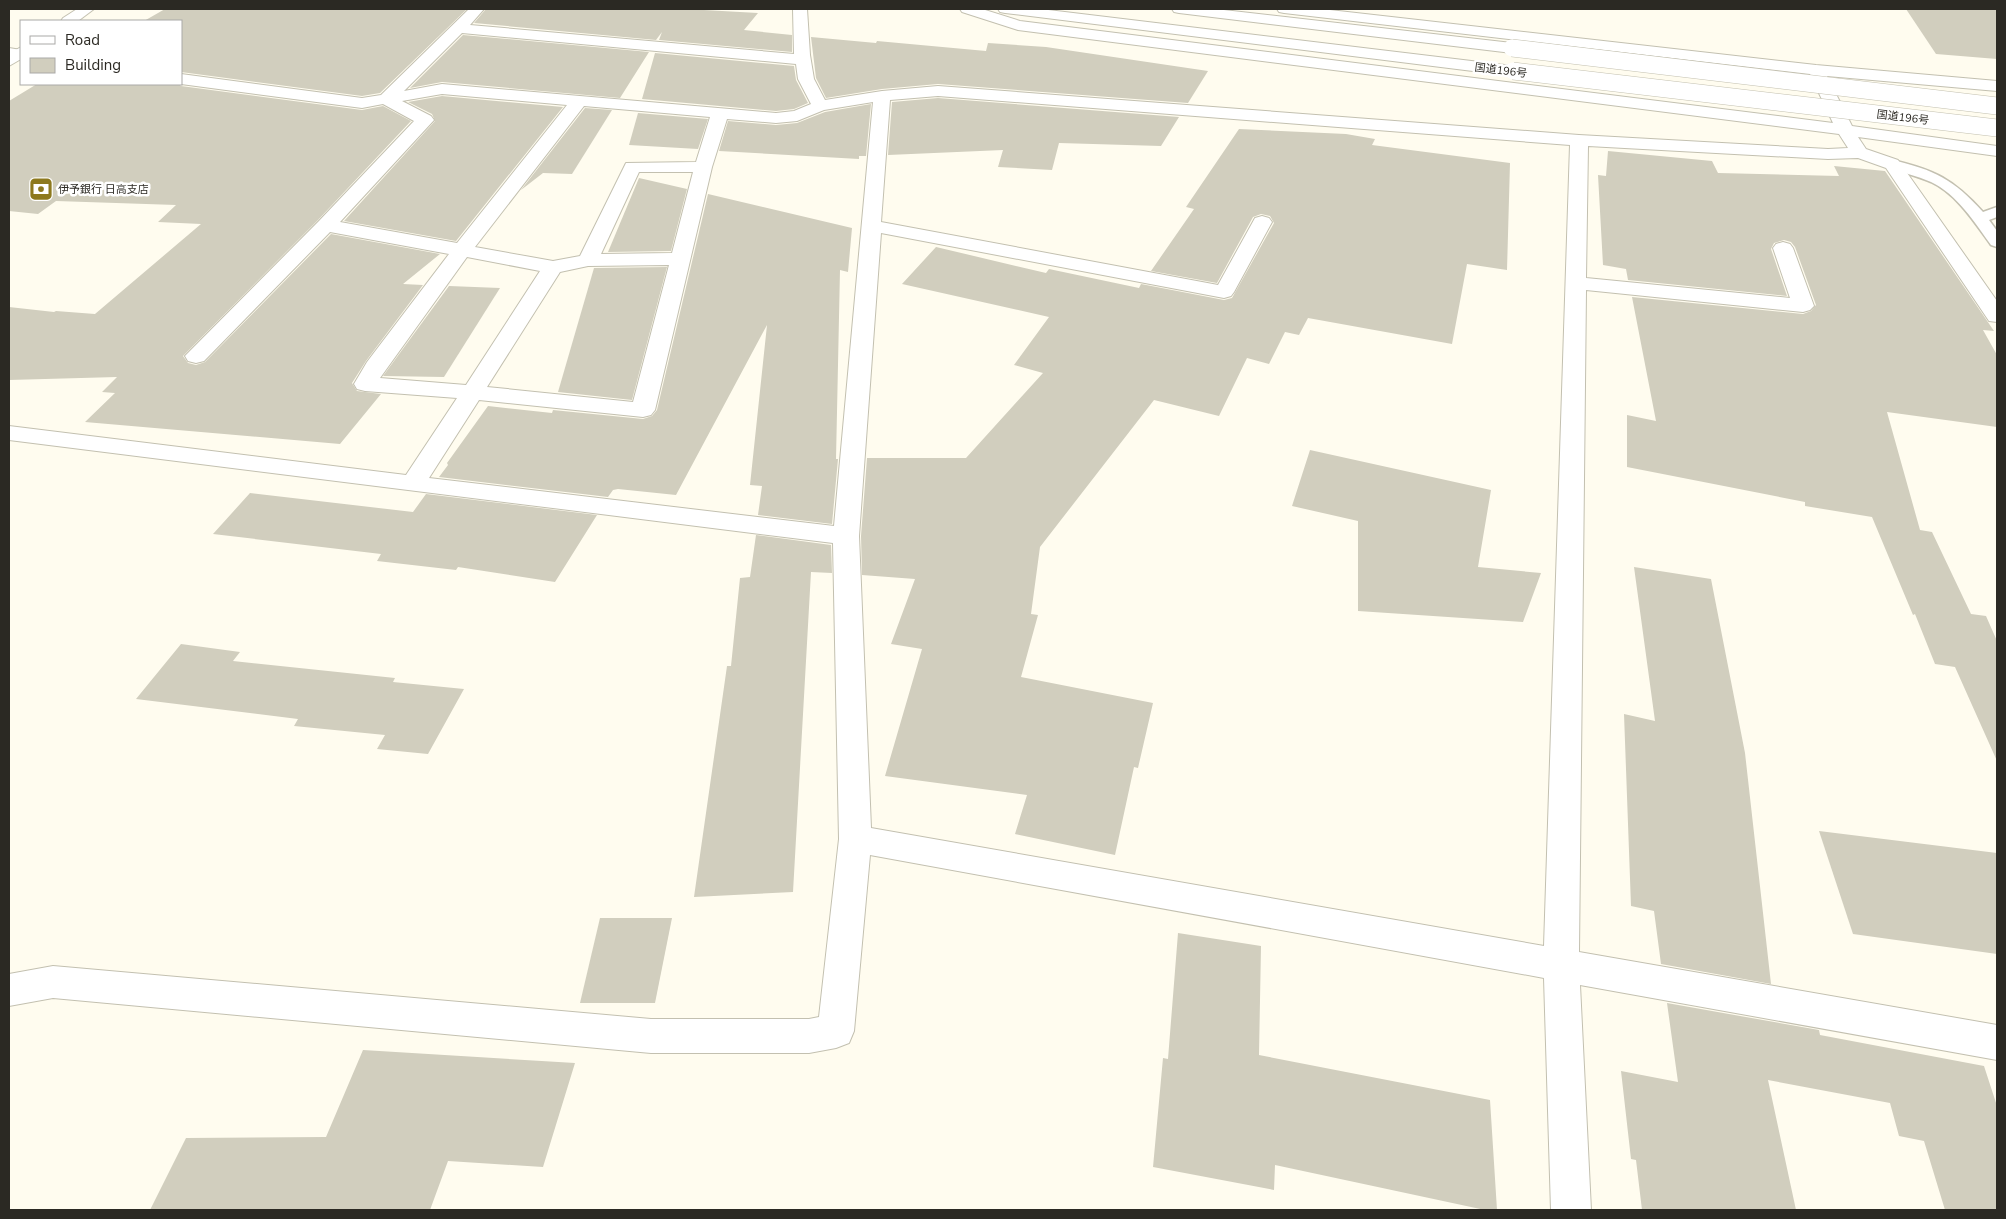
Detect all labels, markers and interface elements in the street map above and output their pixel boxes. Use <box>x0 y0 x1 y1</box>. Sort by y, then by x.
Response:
legend <box>20 20 182 85</box>
text: Road <box>65 30 100 50</box>
text: Building <box>65 55 121 75</box>
street label: 国道196号 <box>1474 60 1528 81</box>
street label: 国道196号 <box>1876 107 1930 128</box>
bank icon: 伊予銀行 日高支店 <box>28 176 54 202</box>
place label: 伊予銀行 日高支店 <box>58 182 149 197</box>

